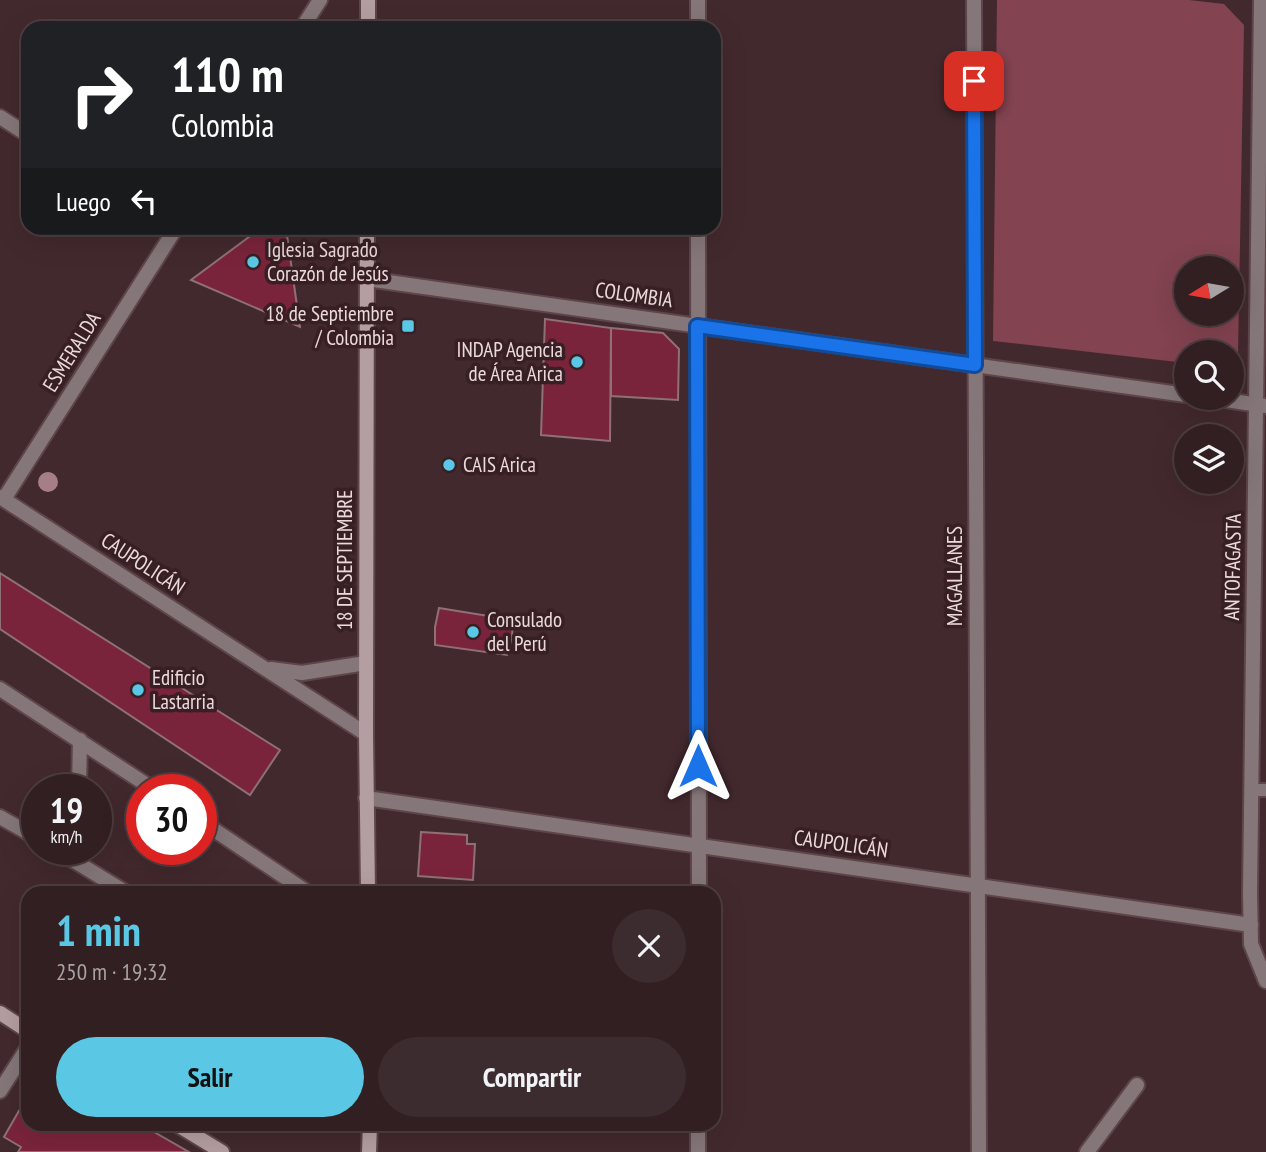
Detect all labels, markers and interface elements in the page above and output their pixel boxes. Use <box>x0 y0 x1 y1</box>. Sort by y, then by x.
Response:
text: 110 m <box>171 42 284 106</box>
icon: right <box>56 49 147 140</box>
pin <box>944 51 1004 111</box>
icon: arrive <box>955 62 993 100</box>
text: Colombia <box>171 104 274 146</box>
icon: left <box>125 182 163 220</box>
text: Luego <box>56 185 111 218</box>
place label: Iglesia Sagrado Corazón de Jesús <box>267 236 389 287</box>
marker: Iglesia Sagrado Corazón de Jesús <box>245 254 261 270</box>
north arrow <box>1174 256 1244 326</box>
map controls <box>1174 256 1244 494</box>
street label: COLOMBIA <box>594 276 675 313</box>
place label: 18 de Septiembre / Colombia <box>265 300 394 351</box>
street label: ESMERALDA <box>37 307 107 397</box>
marker: 18 de Septiembre / Colombia <box>400 318 416 334</box>
place label: INDAP Agencia de Área Arica <box>457 336 563 387</box>
button: search <box>1174 340 1244 410</box>
marker: INDAP Agencia de Área Arica <box>569 354 585 370</box>
button: layers <box>1174 424 1244 494</box>
place label: CAIS Arica <box>463 451 536 478</box>
marker: CAIS Arica <box>441 457 457 473</box>
street label: 18 DE SEPTIEMBRE <box>331 490 358 630</box>
street label: ANTOFAGASTA <box>1218 513 1247 621</box>
street label: CAUPOLICÁN <box>96 526 190 601</box>
street label: MAGALLANES <box>941 526 968 626</box>
place label: Consulado del Perú <box>487 606 562 657</box>
marker: Consulado del Perú <box>465 624 481 640</box>
place label: Edificio Lastarria <box>152 664 215 715</box>
marker: Edificio Lastarria <box>130 682 146 698</box>
position arrow <box>661 729 735 803</box>
speed limit sign: 30 <box>126 774 217 865</box>
text: 19 <box>50 787 83 833</box>
street label: CAUPOLICÁN <box>792 824 890 863</box>
text: km/h <box>51 825 82 848</box>
text: 1 min <box>56 903 141 958</box>
button: close <box>612 909 686 983</box>
text: 250 m · 19:32 <box>56 957 168 986</box>
button: Salir <box>56 1037 364 1117</box>
button: Compartir <box>378 1037 686 1117</box>

